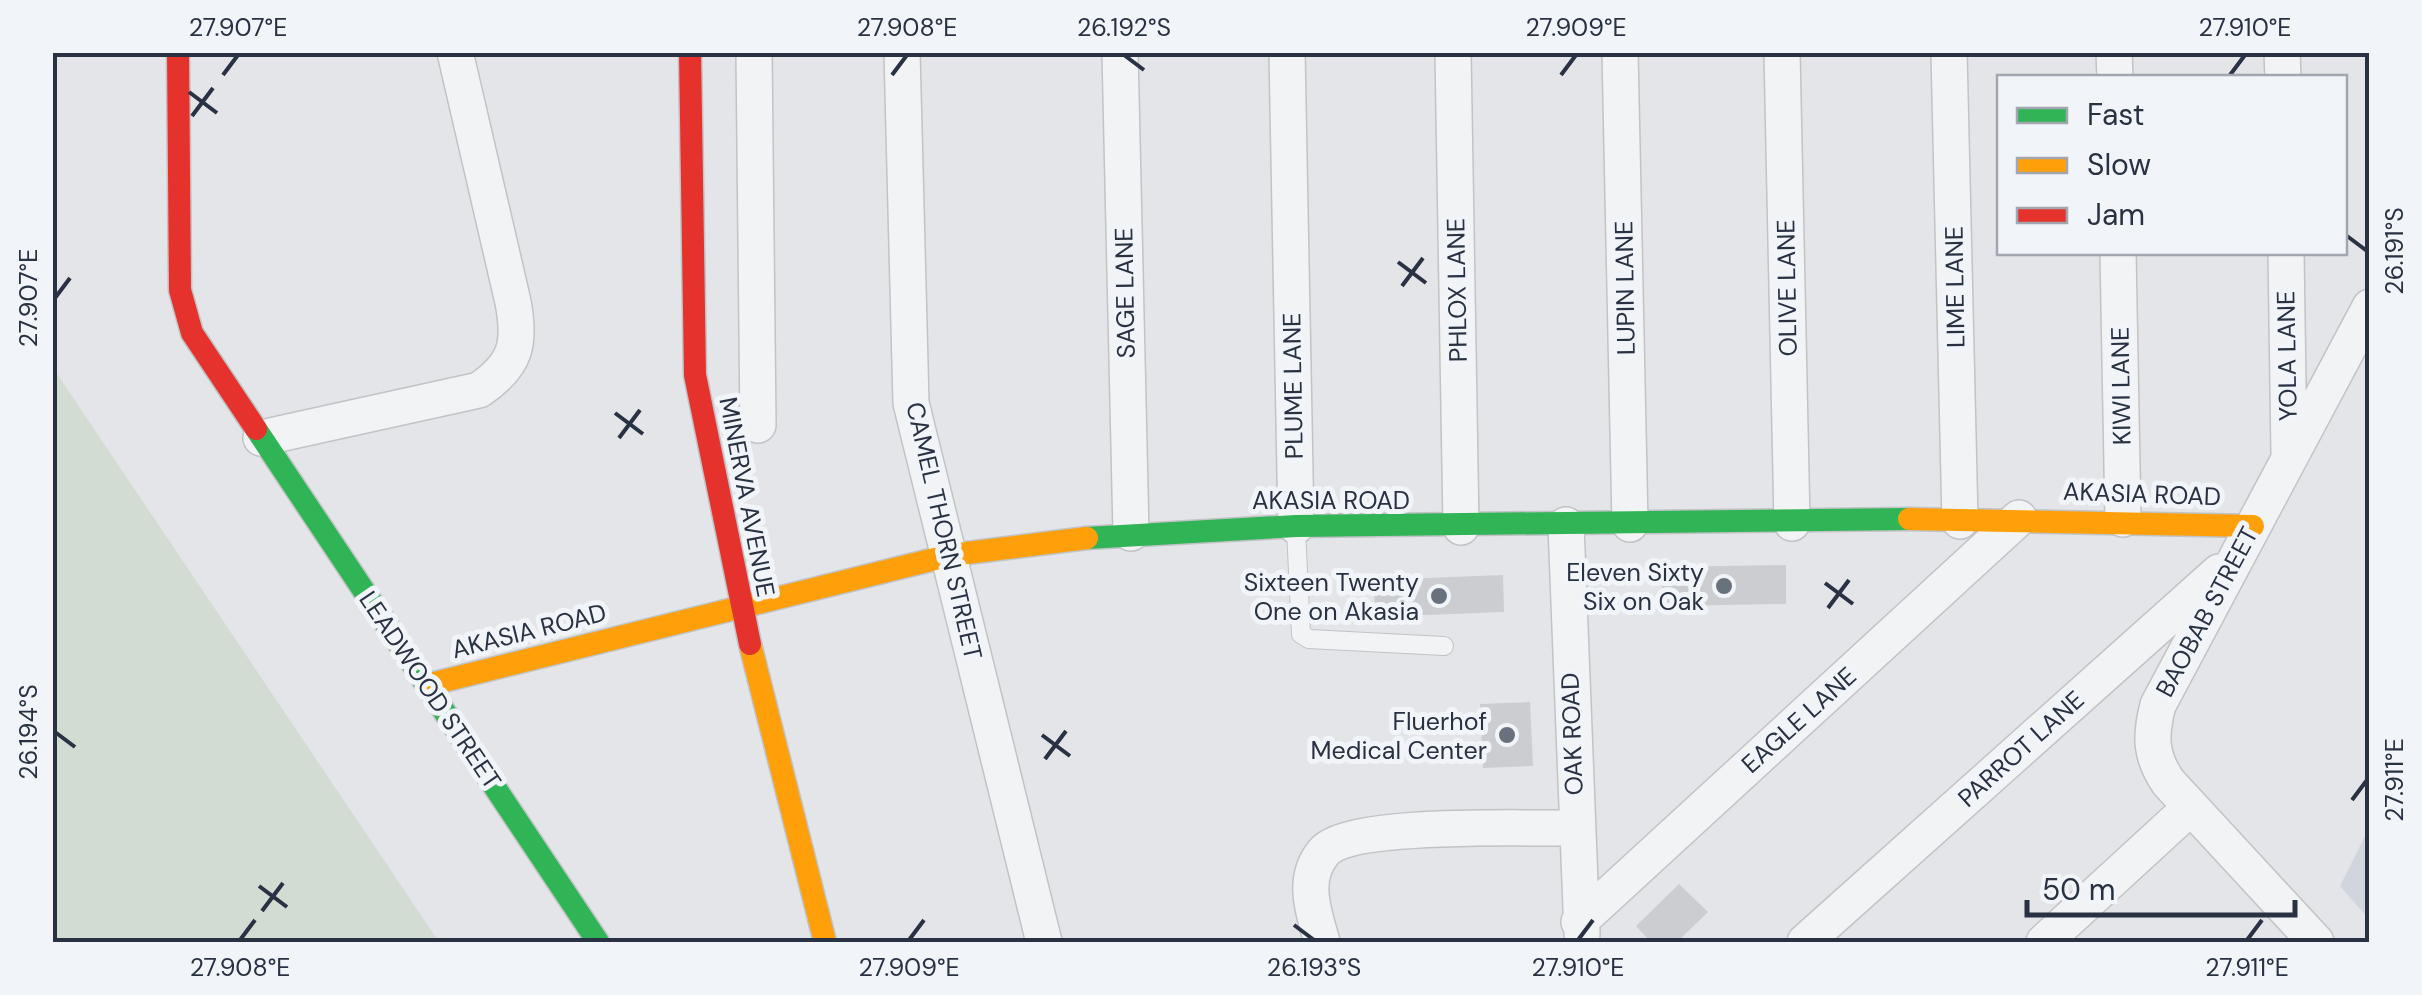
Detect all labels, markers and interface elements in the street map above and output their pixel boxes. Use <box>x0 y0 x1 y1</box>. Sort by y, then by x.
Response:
text: 27.907°E <box>189 11 287 44</box>
text: 27.908°E <box>857 11 957 44</box>
text: 26.192°S <box>1077 11 1171 44</box>
text: 27.909°E <box>1525 11 1627 44</box>
text: 27.910°E <box>2199 11 2291 44</box>
legend <box>1997 75 2347 255</box>
text: Fast <box>2087 95 2145 134</box>
text: Slow <box>2087 145 2151 184</box>
text: Jam <box>2087 195 2145 234</box>
text: 26.191°S <box>2378 207 2411 295</box>
street label: PHLOX LANE <box>1439 218 1475 362</box>
street label: OLIVE LANE <box>1769 219 1805 357</box>
street label: LUPIN LANE <box>1607 221 1643 355</box>
street label: LIME LANE <box>1937 226 1973 348</box>
street label: SAGE LANE <box>1107 227 1143 359</box>
text: 27.907°E <box>12 249 45 347</box>
street label: YOLA LANE <box>2269 291 2305 421</box>
street label: PLUME LANE <box>1275 313 1311 459</box>
street label: KIWI LANE <box>2103 327 2139 445</box>
street label: MINERVA AVENUE <box>711 394 783 600</box>
street label: CAMEL THORN STREET <box>898 399 990 663</box>
street label: AKASIA ROAD <box>2062 475 2222 513</box>
street label: AKASIA ROAD <box>1252 484 1410 517</box>
street label: BAOBAB STREET <box>2148 521 2266 703</box>
place label: Eleven Sixty Six on Oak <box>1566 556 1704 618</box>
place label: Sixteen Twenty One on Akasia <box>1244 566 1419 628</box>
marker: Eleven Sixty Six on Oak <box>1713 575 1735 597</box>
street label: LEADWOOD STREET <box>352 585 508 795</box>
marker: Sixteen Twenty One on Akasia <box>1428 585 1450 607</box>
street label: AKASIA ROAD <box>448 596 610 666</box>
street label: EAGLE LANE <box>1735 660 1863 780</box>
street label: OAK ROAD <box>1553 672 1591 796</box>
text: 26.194°S <box>12 684 45 780</box>
street label: PARROT LANE <box>1951 684 2091 814</box>
place label: Fluerhof Medical Center <box>1311 705 1487 767</box>
marker: Fluerhof Medical Center <box>1496 724 1518 746</box>
text: 27.911°E <box>2378 738 2411 822</box>
scale bar <box>2027 855 2294 917</box>
text: 50 m <box>2042 870 2116 909</box>
text: 27.908°E <box>190 951 290 984</box>
text: 27.909°E <box>858 951 960 984</box>
text: 26.193°S <box>1267 951 1361 984</box>
text: 27.910°E <box>1532 951 1624 984</box>
text: 27.911°E <box>2205 951 2289 984</box>

